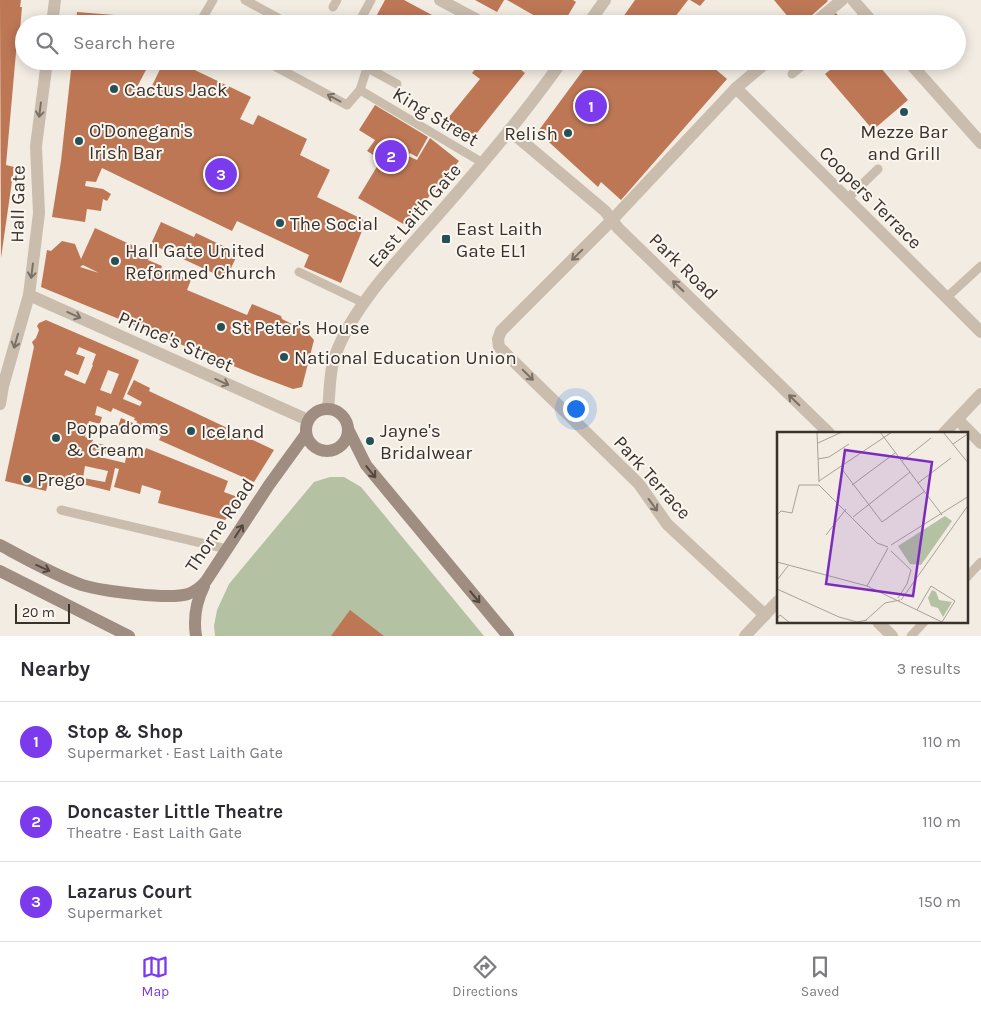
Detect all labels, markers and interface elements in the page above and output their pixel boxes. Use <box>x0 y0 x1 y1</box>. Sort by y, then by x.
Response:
search box <box>15 15 966 70</box>
icon: search <box>33 29 61 57</box>
text: Search here <box>73 32 175 54</box>
place label: Cactus Jack <box>124 79 228 101</box>
marker: Cactus Jack <box>108 83 120 95</box>
street label: King Street <box>389 83 482 151</box>
pin: 1 <box>575 87 607 125</box>
one-way arrow <box>327 93 342 103</box>
one-way arrow <box>35 101 45 117</box>
marker: Mezze Bar and Grill <box>898 106 910 118</box>
place label: O'Donegan's Irish Bar <box>89 120 193 164</box>
place label: Mezze Bar and Grill <box>860 121 948 165</box>
place label: Relish <box>504 123 558 145</box>
marker: Relish <box>562 127 574 139</box>
marker: O'Donegan's Irish Bar <box>73 135 85 147</box>
pin: 2 <box>375 137 407 175</box>
street label: Coopers Terrace <box>814 142 926 254</box>
pin: 3 <box>205 155 237 193</box>
street label: East Laith Gate <box>364 159 466 272</box>
street label: Hall Gate <box>6 165 30 243</box>
place label: The Social <box>290 213 378 235</box>
marker: The Social <box>274 217 286 229</box>
place label: East Laith Gate EL1 <box>456 218 542 262</box>
street label: Park Road <box>644 229 722 305</box>
marker: East Laith Gate EL1 <box>440 233 452 245</box>
place label: Hall Gate United Reformed Church <box>125 240 276 284</box>
one-way arrow <box>572 248 584 260</box>
marker: Hall Gate United Reformed Church <box>109 255 121 267</box>
one-way arrow <box>27 263 37 279</box>
one-way arrow <box>671 280 684 292</box>
street label: Prince's Street <box>115 307 236 377</box>
one-way arrow <box>66 311 81 321</box>
place label: St Peter's House <box>231 317 370 339</box>
marker: St Peter's House <box>215 321 227 333</box>
one-way arrow <box>11 332 21 348</box>
place label: National Education Union <box>294 347 517 369</box>
marker: National Education Union <box>278 351 290 363</box>
one-way arrow <box>522 369 534 382</box>
one-way arrow <box>214 377 229 387</box>
one-way arrow <box>788 393 800 406</box>
your location <box>563 396 589 422</box>
place label: Poppadoms & Cream <box>66 417 169 461</box>
place label: Jayne's Bridalwear <box>380 420 472 464</box>
place label: Iceland <box>201 421 264 443</box>
marker: Iceland <box>185 425 197 437</box>
street label: Park Terrace <box>609 431 695 524</box>
marker: Poppadoms & Cream <box>50 432 62 444</box>
inset map <box>777 432 968 624</box>
marker: Jayne's Bridalwear <box>364 435 376 447</box>
one-way arrow <box>366 465 377 478</box>
place label: Prego <box>37 469 85 491</box>
marker: Prego <box>21 473 33 485</box>
street label: Thorne Road <box>181 475 259 576</box>
one-way arrow <box>648 498 658 512</box>
one-way arrow <box>234 524 245 538</box>
one-way arrow <box>35 563 50 573</box>
one-way arrow <box>469 590 481 603</box>
scale bar <box>15 601 70 624</box>
text: 20 m <box>22 604 55 621</box>
text: Nearby <box>20 657 90 681</box>
text: 3 results <box>897 659 961 678</box>
text: Stop & Shop <box>67 721 183 743</box>
text: 1 <box>33 732 39 751</box>
text: 110 m <box>922 732 961 751</box>
text: Supermarket · East Laith Gate <box>67 743 283 762</box>
text: Doncaster Little Theatre <box>67 801 283 823</box>
text: 2 <box>31 812 41 831</box>
text: 110 m <box>922 812 961 831</box>
text: Theatre · East Laith Gate <box>67 823 242 842</box>
text: Lazarus Court <box>67 881 192 903</box>
text: 3 <box>31 892 41 911</box>
text: 150 m <box>918 892 961 911</box>
text: Supermarket <box>67 903 163 922</box>
tab: Map <box>141 953 169 1000</box>
tab: Directions <box>452 953 518 1000</box>
tab: Saved <box>801 953 840 1000</box>

